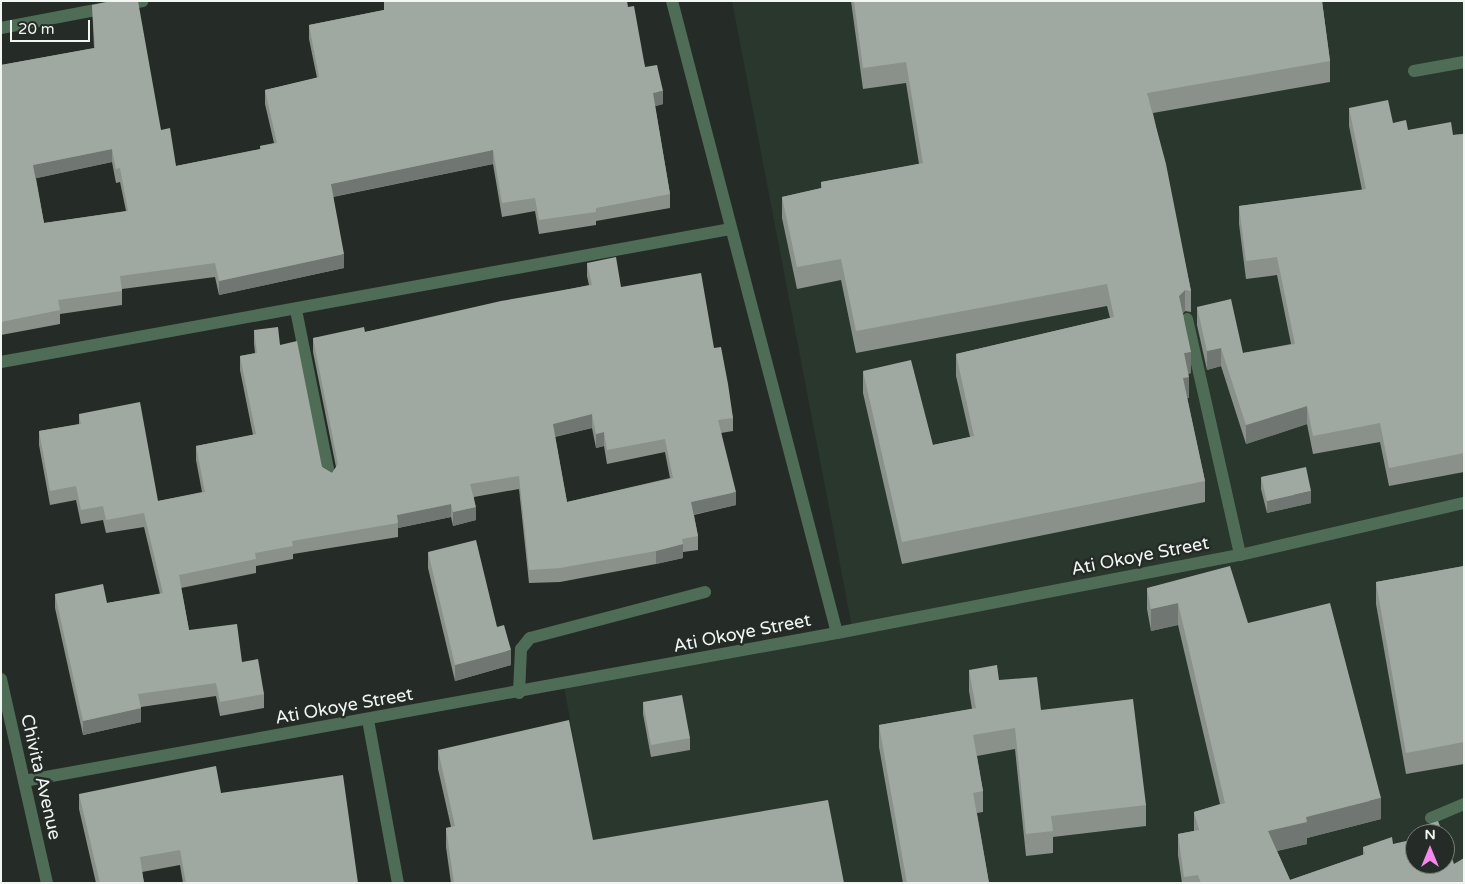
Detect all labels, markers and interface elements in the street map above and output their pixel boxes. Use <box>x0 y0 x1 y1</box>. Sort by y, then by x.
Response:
scale bar <box>12 10 92 42</box>
text: 20 m <box>18 20 55 38</box>
street label: Ati Okoye Street <box>1069 532 1211 580</box>
street label: Ati Okoye Street <box>671 609 813 657</box>
street label: Ati Okoye Street <box>273 683 415 729</box>
street label: Chivita Avenue <box>16 712 66 842</box>
north arrow <box>1405 824 1455 874</box>
text: N <box>1424 826 1436 843</box>

